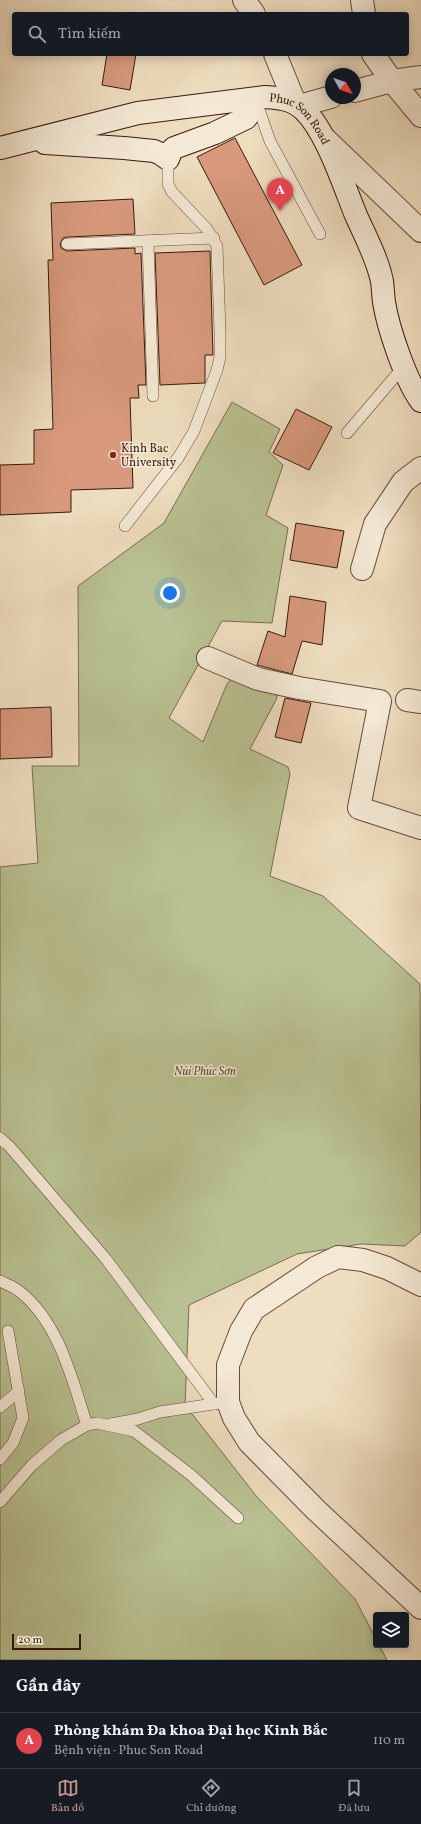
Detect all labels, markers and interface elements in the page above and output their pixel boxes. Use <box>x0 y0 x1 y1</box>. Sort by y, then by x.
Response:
search box <box>12 12 409 56</box>
icon: search <box>26 23 48 45</box>
text: Tìm kiếm <box>58 24 121 45</box>
north arrow <box>325 68 361 104</box>
street label: Phuc Son Road <box>269 90 333 148</box>
pin: A <box>267 178 293 211</box>
place label: Kinh Bac University <box>121 441 177 471</box>
marker: Kinh Bac University <box>108 450 118 460</box>
your location <box>160 583 180 603</box>
park label: Núi Phúc Sơn <box>174 1064 236 1080</box>
map controls <box>373 1612 409 1648</box>
button: layers <box>373 1612 409 1648</box>
scale bar <box>12 1632 81 1651</box>
text: 20 m <box>18 1633 42 1648</box>
text: Gần đây <box>16 1675 81 1698</box>
text: Phòng khám Đa khoa Đại học Kinh Bắc <box>54 1721 328 1742</box>
text: A <box>24 1732 34 1750</box>
text: 110 m <box>373 1732 405 1750</box>
text: Bệnh viện · Phuc Son Road <box>54 1742 203 1760</box>
tab: Bản đồ <box>51 1777 84 1816</box>
tab: Chỉ đường <box>186 1777 236 1816</box>
tab: Đã lưu <box>338 1777 370 1816</box>

